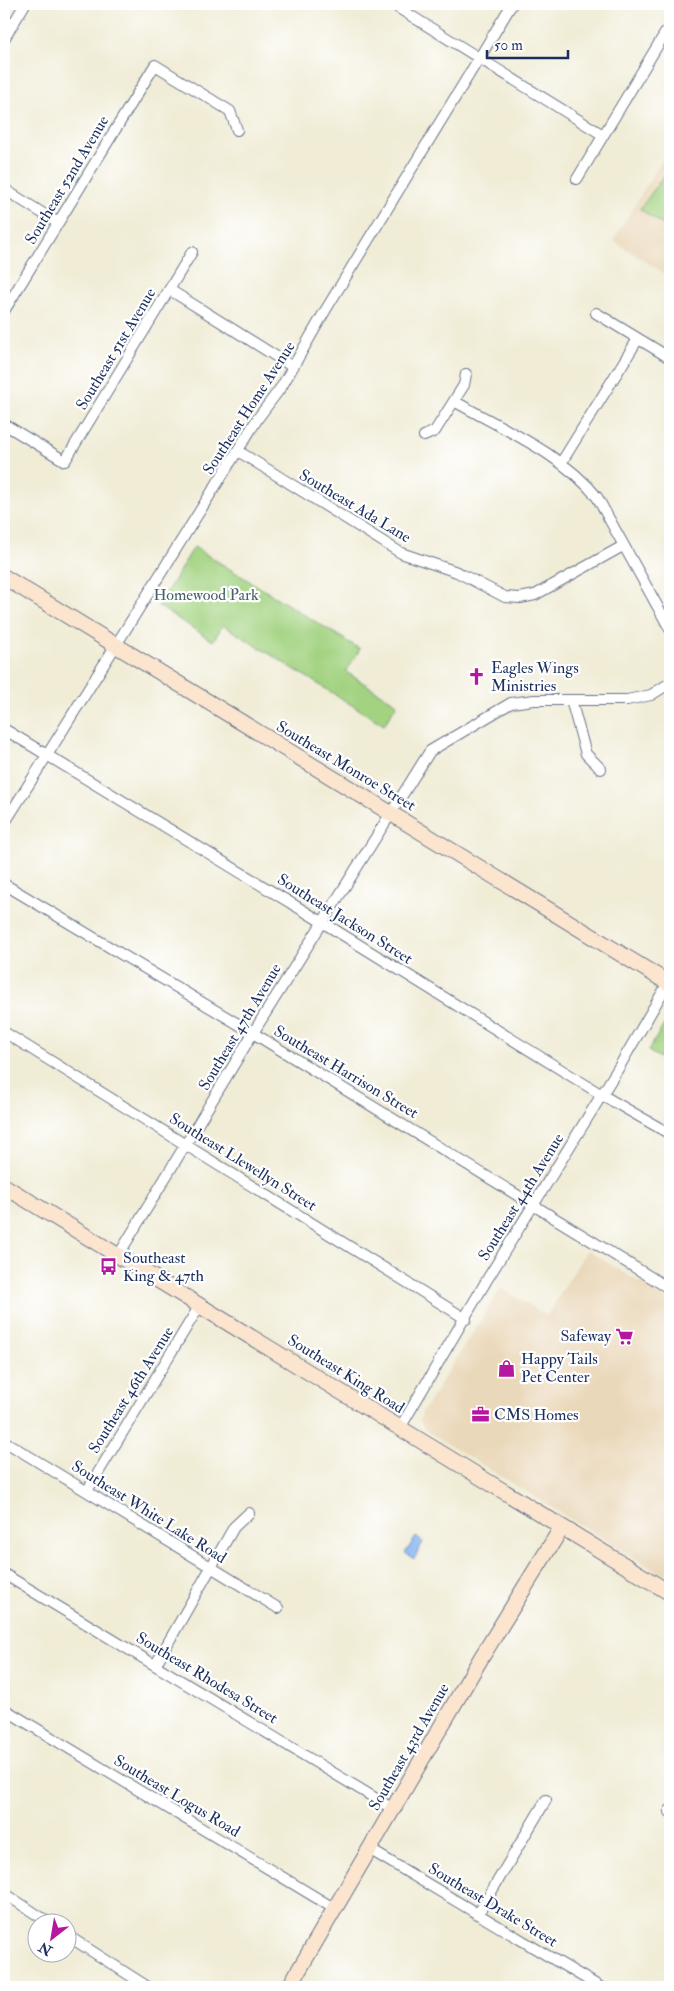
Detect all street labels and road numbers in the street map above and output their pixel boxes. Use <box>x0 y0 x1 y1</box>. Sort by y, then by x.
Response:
street label: Southeast 52nd Avenue <box>21 112 113 248</box>
street label: Southeast 51st Avenue <box>72 284 160 414</box>
street label: Southeast Home Avenue <box>198 337 300 478</box>
street label: Southeast Ada Lane <box>295 465 415 547</box>
street label: Southeast Monroe Street <box>273 716 419 816</box>
street label: Southeast Jackson Street <box>273 869 416 970</box>
street label: Southeast 47th Avenue <box>194 960 286 1094</box>
street label: Southeast Harrison Street <box>270 1021 422 1123</box>
street label: Southeast Llewellyn Street <box>166 1109 320 1215</box>
street label: Southeast 44th Avenue <box>474 1129 568 1264</box>
street label: Southeast 46th Avenue <box>84 1323 178 1457</box>
street label: Southeast King Road <box>284 1330 408 1418</box>
street label: Southeast White Lake Road <box>68 1456 230 1568</box>
street label: Southeast Rhodesa Street <box>132 1628 282 1728</box>
street label: Southeast 43rd Avenue <box>364 1679 454 1814</box>
street label: Southeast Logus Road <box>110 1750 244 1842</box>
street label: Southeast Drake Street <box>425 1858 561 1952</box>

